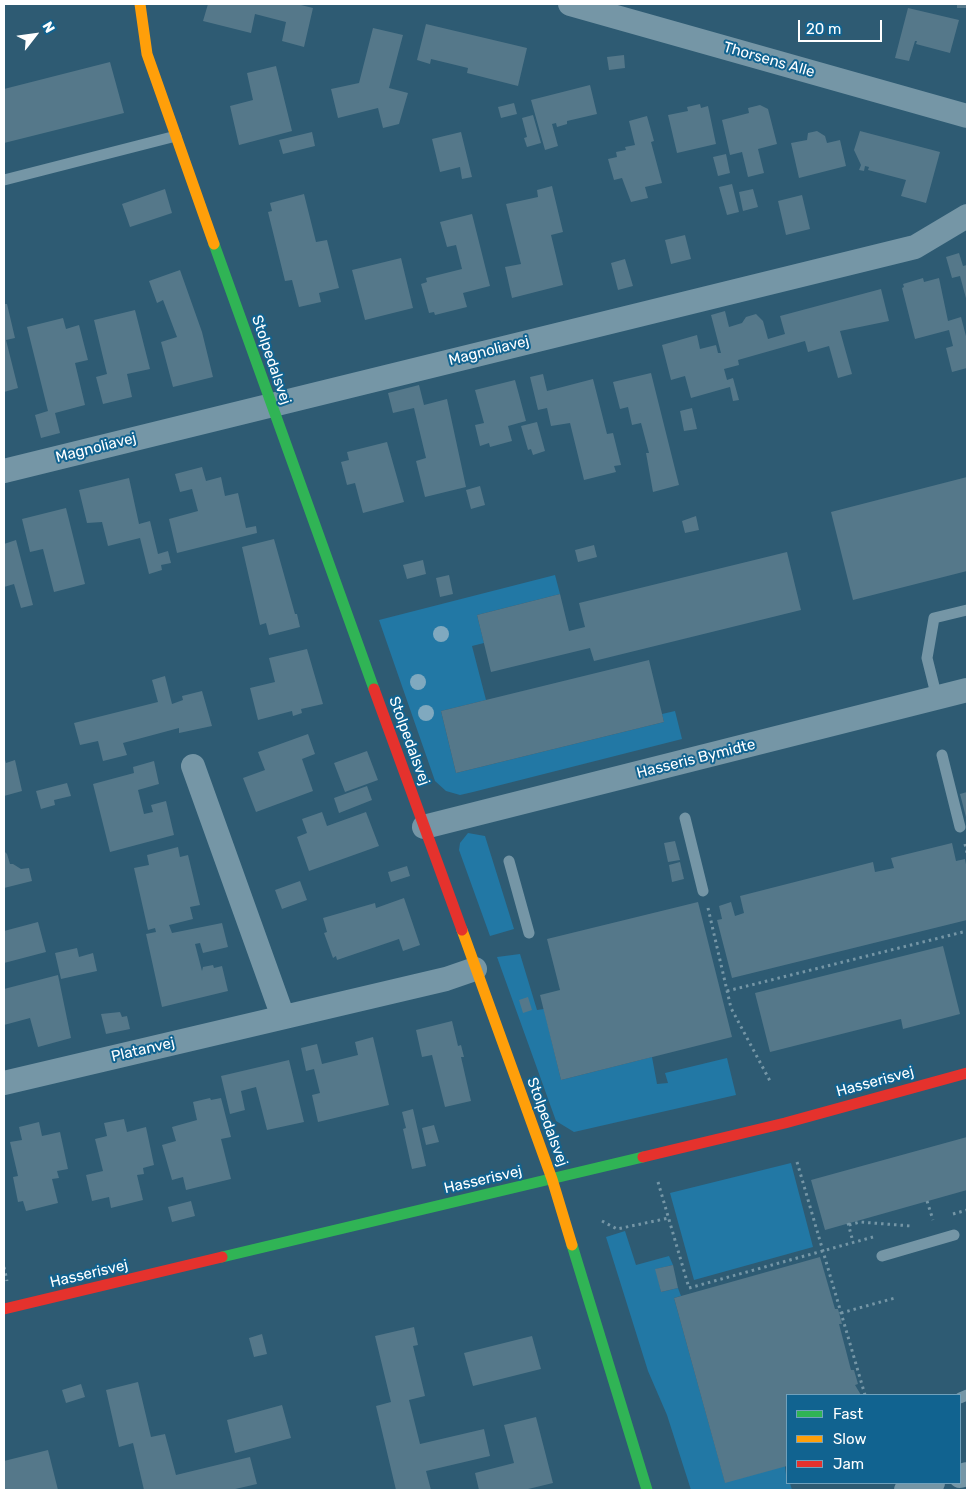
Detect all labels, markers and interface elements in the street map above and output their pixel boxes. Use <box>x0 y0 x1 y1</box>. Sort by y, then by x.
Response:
north arrow <box>10 10 60 60</box>
scale bar <box>801 10 885 42</box>
text: N <box>39 19 58 36</box>
text: 20 m <box>806 20 841 38</box>
street label: Thorsens Alle <box>721 38 817 82</box>
street label: Stolpedalsvej <box>247 313 295 407</box>
street label: Magnoliavej <box>447 332 531 370</box>
street label: Magnoliavej <box>54 429 138 467</box>
street label: Stolpedalsvej <box>385 694 433 788</box>
street label: Hasseris Bymidte <box>635 736 757 782</box>
street label: Platanvej <box>109 1034 177 1066</box>
street label: Hasserisvej <box>834 1063 916 1101</box>
street label: Stolpedalsvej <box>523 1075 571 1169</box>
street label: Hasserisvej <box>442 1162 524 1198</box>
street label: Hasserisvej <box>48 1256 130 1292</box>
legend <box>786 1394 961 1484</box>
text: Fast <box>833 1405 863 1423</box>
text: Slow <box>833 1430 866 1448</box>
text: Jam <box>833 1455 864 1473</box>

